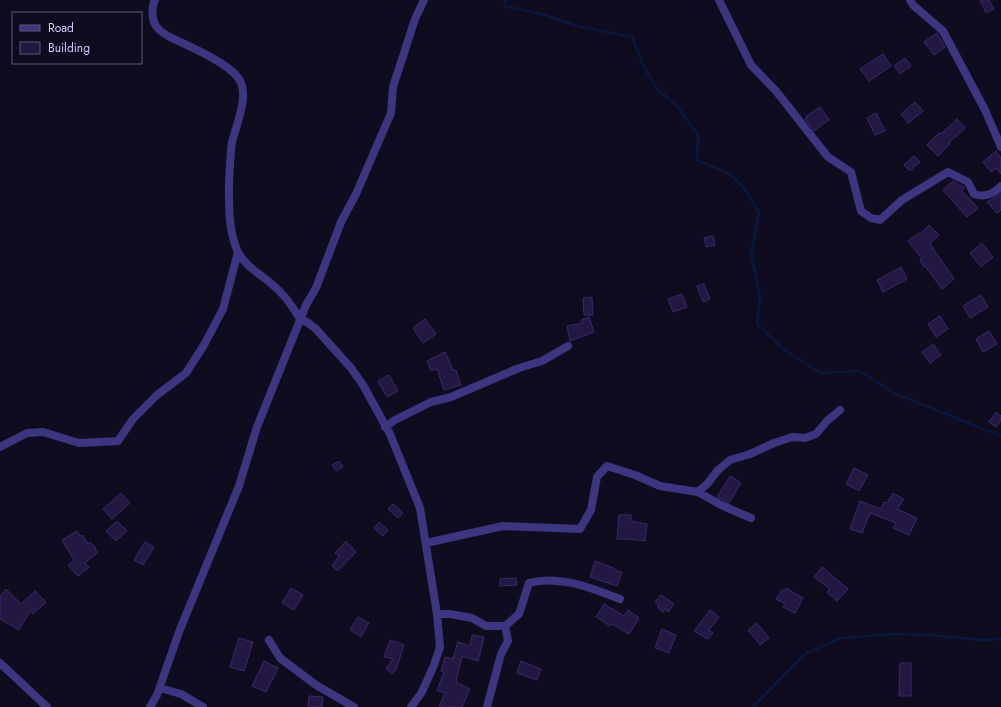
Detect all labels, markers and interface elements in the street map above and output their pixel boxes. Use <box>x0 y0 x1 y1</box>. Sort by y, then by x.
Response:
legend <box>12 12 142 64</box>
text: Road <box>48 19 74 37</box>
text: Building <box>48 39 90 57</box>

